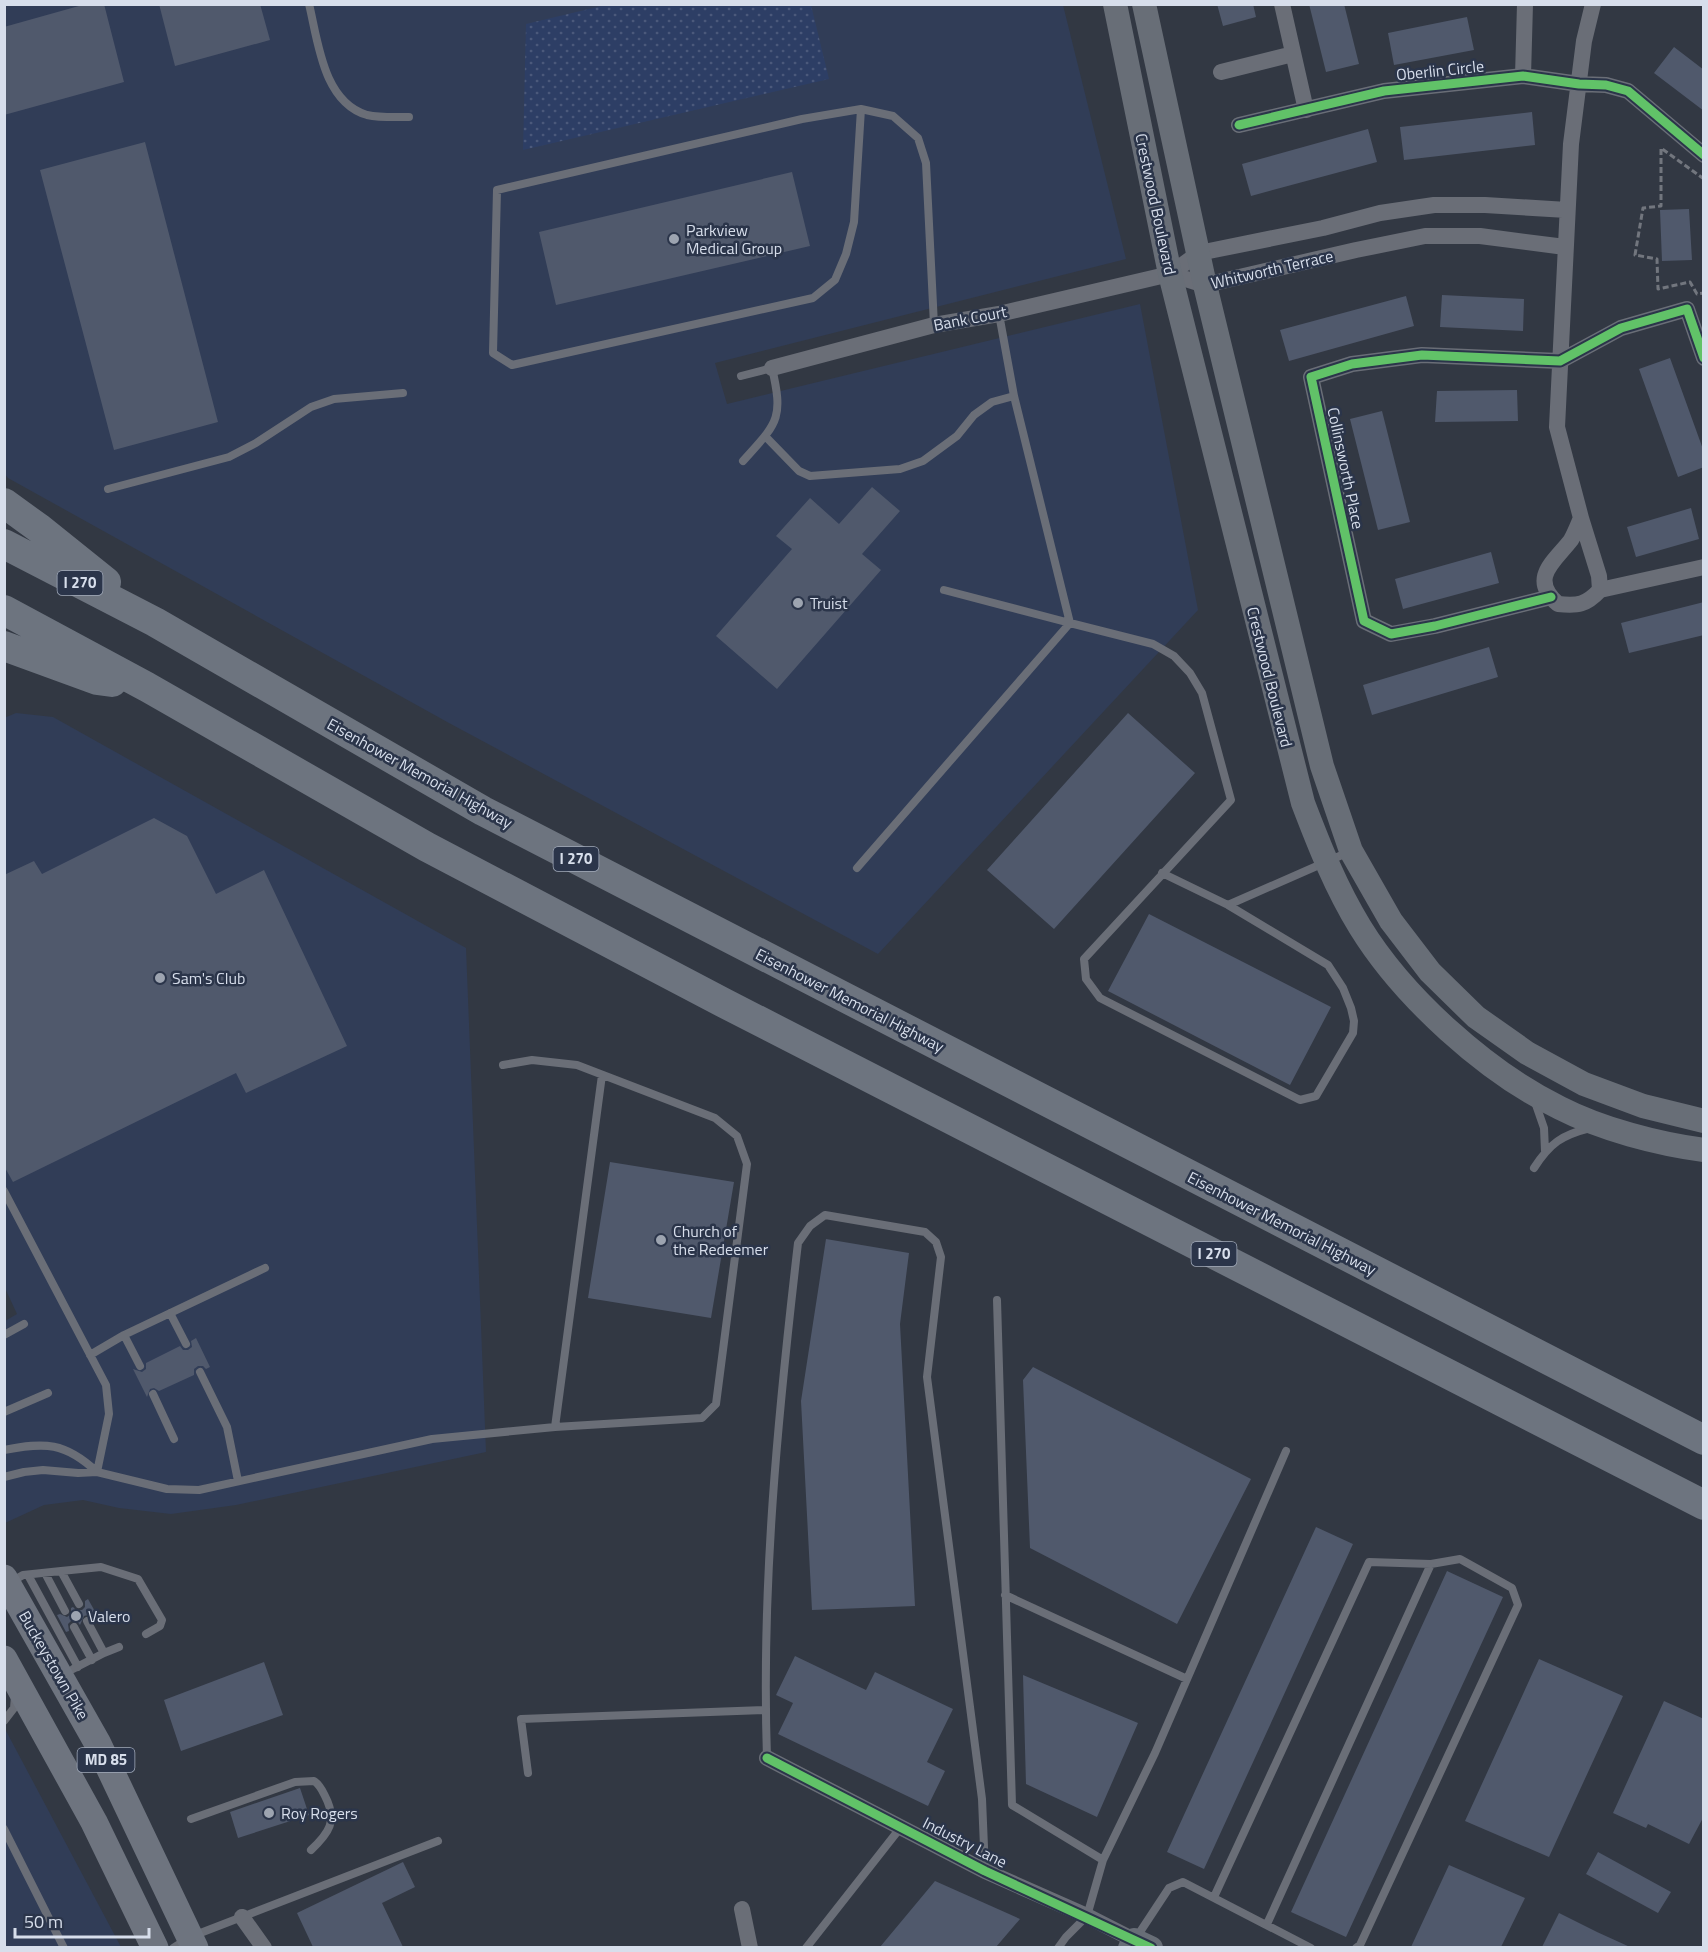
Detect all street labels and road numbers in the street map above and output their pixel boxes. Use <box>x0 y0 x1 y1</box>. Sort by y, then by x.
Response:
street label: Oberlin Circle <box>1395 53 1485 87</box>
street label: Crestwood Boulevard <box>1129 131 1183 277</box>
street label: Whitworth Terrace <box>1208 243 1336 295</box>
street label: Bank Court <box>931 299 1009 337</box>
street label: Collinsworth Place <box>1321 405 1371 531</box>
road number: I 270 <box>58 571 103 595</box>
street label: Crestwood Boulevard <box>1241 604 1299 750</box>
street label: Eisenhower Memorial Highway <box>323 712 517 834</box>
road number: I 270 <box>554 847 598 871</box>
street label: Eisenhower Memorial Highway <box>751 942 949 1058</box>
street label: Eisenhower Memorial Highway <box>1183 1165 1381 1281</box>
road number: I 270 <box>1192 1242 1236 1266</box>
street label: Buckeystown Pike <box>13 1606 95 1724</box>
road number: MD 85 <box>78 1748 134 1772</box>
street label: Industry Lane <box>919 1810 1011 1874</box>

